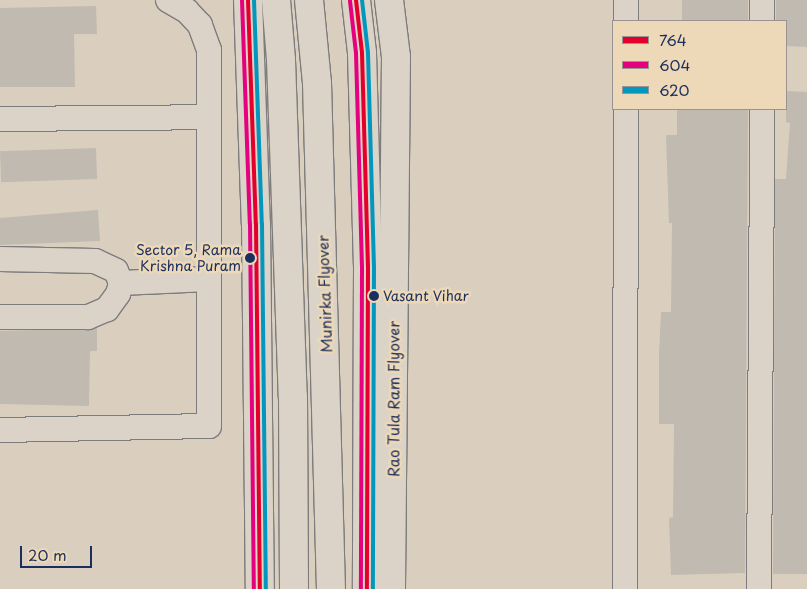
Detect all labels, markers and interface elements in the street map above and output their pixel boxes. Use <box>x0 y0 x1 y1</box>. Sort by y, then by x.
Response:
legend <box>612 20 787 110</box>
text: 764 <box>659 28 687 51</box>
text: 604 <box>659 53 690 76</box>
text: 620 <box>659 78 690 101</box>
street label: Munirka Flyover <box>313 234 335 354</box>
place label: Sector 5, Rama Krishna Puram <box>136 242 241 274</box>
marker: Sector 5, Rama Krishna Puram <box>245 253 255 263</box>
place label: Vasant Vihar <box>383 288 469 304</box>
marker: Vasant Vihar <box>369 291 379 301</box>
street label: Rao Tula Ram Flyover <box>384 320 402 478</box>
scale bar <box>22 536 95 568</box>
text: 20 m <box>28 543 67 566</box>

